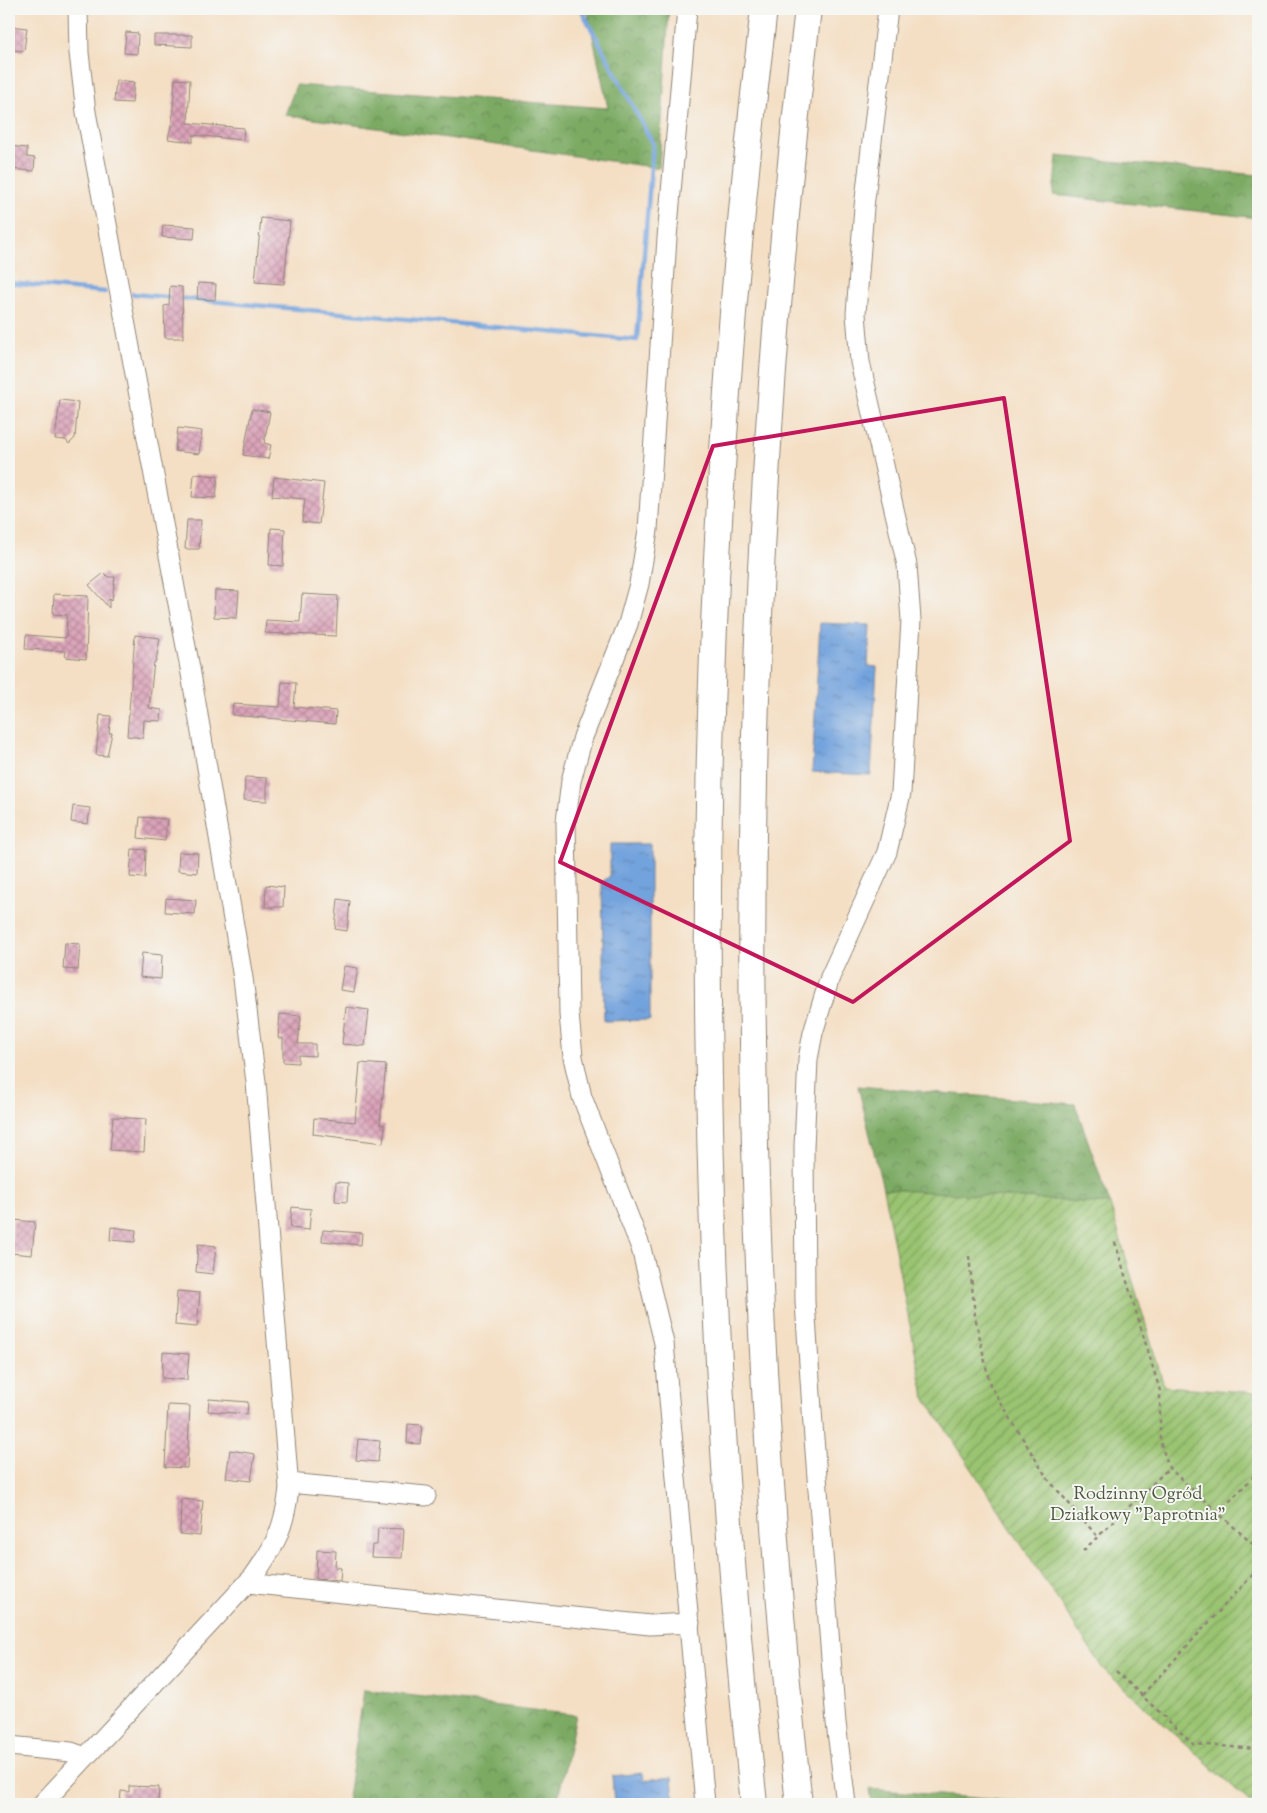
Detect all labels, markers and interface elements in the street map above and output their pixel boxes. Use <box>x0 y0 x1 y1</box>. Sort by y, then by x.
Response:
park label: Rodzinny Ogród Działkowy "Paprotnia" <box>1050 1482 1226 1529</box>

